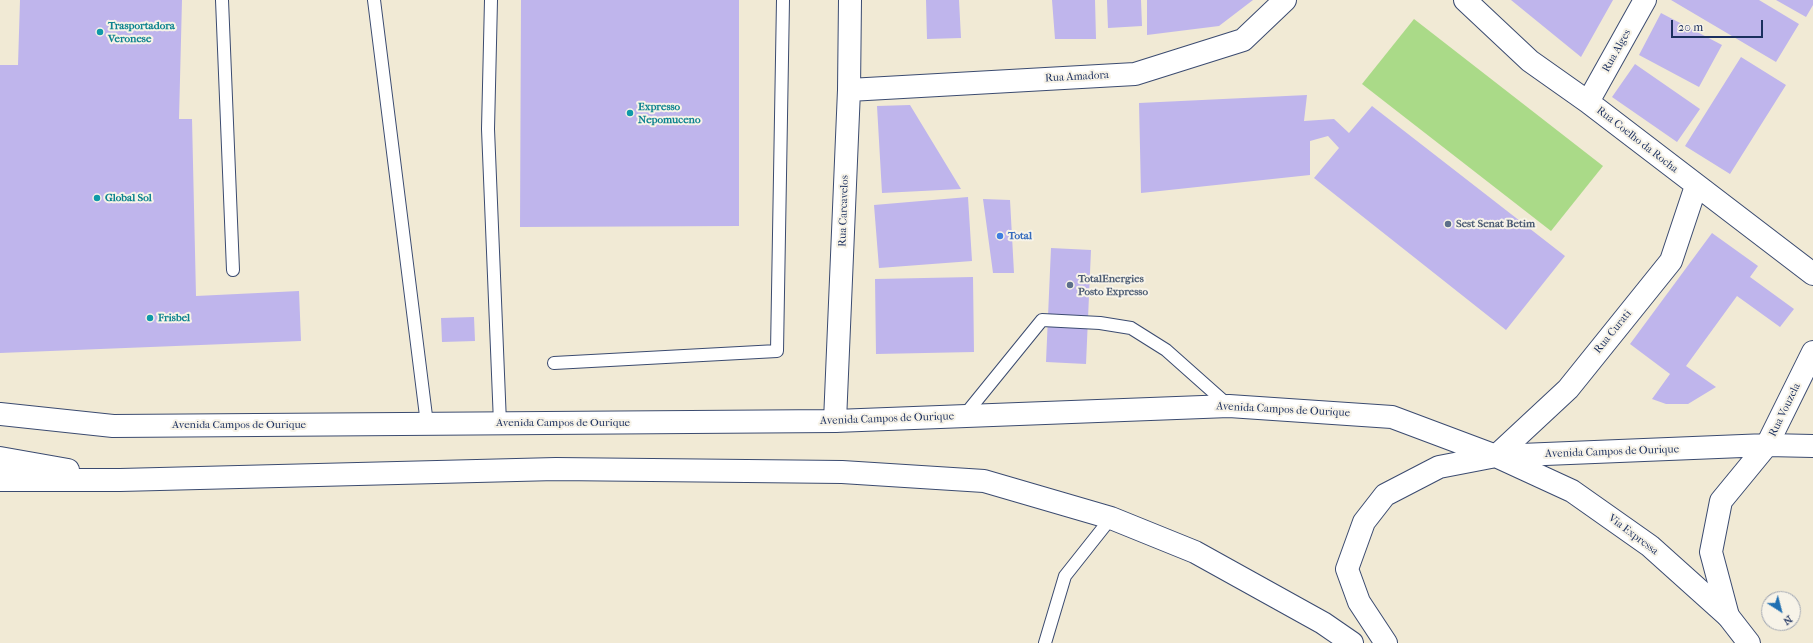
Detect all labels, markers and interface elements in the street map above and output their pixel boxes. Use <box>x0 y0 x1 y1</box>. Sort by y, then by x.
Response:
scale bar <box>1673 12 1765 38</box>
place label: Trasportadora Veronese <box>108 19 175 45</box>
text: 20 m <box>1678 20 1703 34</box>
marker: Trasportadora Veronese <box>95 27 105 37</box>
street label: Rua Alges <box>1600 27 1634 75</box>
street label: Rua Amadora <box>1045 69 1109 85</box>
place label: Expresso Nepomuceno <box>638 100 700 126</box>
street label: Rua Coelho da Rocha <box>1594 104 1680 176</box>
marker: Expresso Nepomuceno <box>625 108 635 118</box>
street label: Rua Carcavelos <box>836 175 852 247</box>
place label: Global Sol <box>105 191 152 205</box>
marker: Global Sol <box>92 193 102 203</box>
place label: Sest Senat Betim <box>1456 217 1535 231</box>
marker: Sest Senat Betim <box>1443 219 1453 229</box>
place label: Total <box>1008 229 1032 243</box>
marker: Total <box>995 231 1005 241</box>
place label: TotalEnergies Posto Expresso <box>1078 272 1148 298</box>
marker: TotalEnergies Posto Expresso <box>1065 280 1075 290</box>
street label: Rua Curati <box>1591 308 1635 356</box>
place label: Frisbel <box>158 311 190 325</box>
marker: Frisbel <box>145 313 155 323</box>
street label: Rua Vouzela <box>1766 381 1804 439</box>
street label: Avenida Campos de Ourique <box>1216 400 1350 420</box>
street label: Avenida Campos de Ourique <box>820 410 954 428</box>
street label: Avenida Campos de Ourique <box>496 416 630 430</box>
street label: Avenida Campos de Ourique <box>172 418 306 432</box>
street label: Avenida Campos de Ourique <box>1545 443 1679 461</box>
street label: Via Expressa <box>1605 512 1661 558</box>
north arrow <box>1761 591 1801 631</box>
text: N <box>1781 613 1795 628</box>

